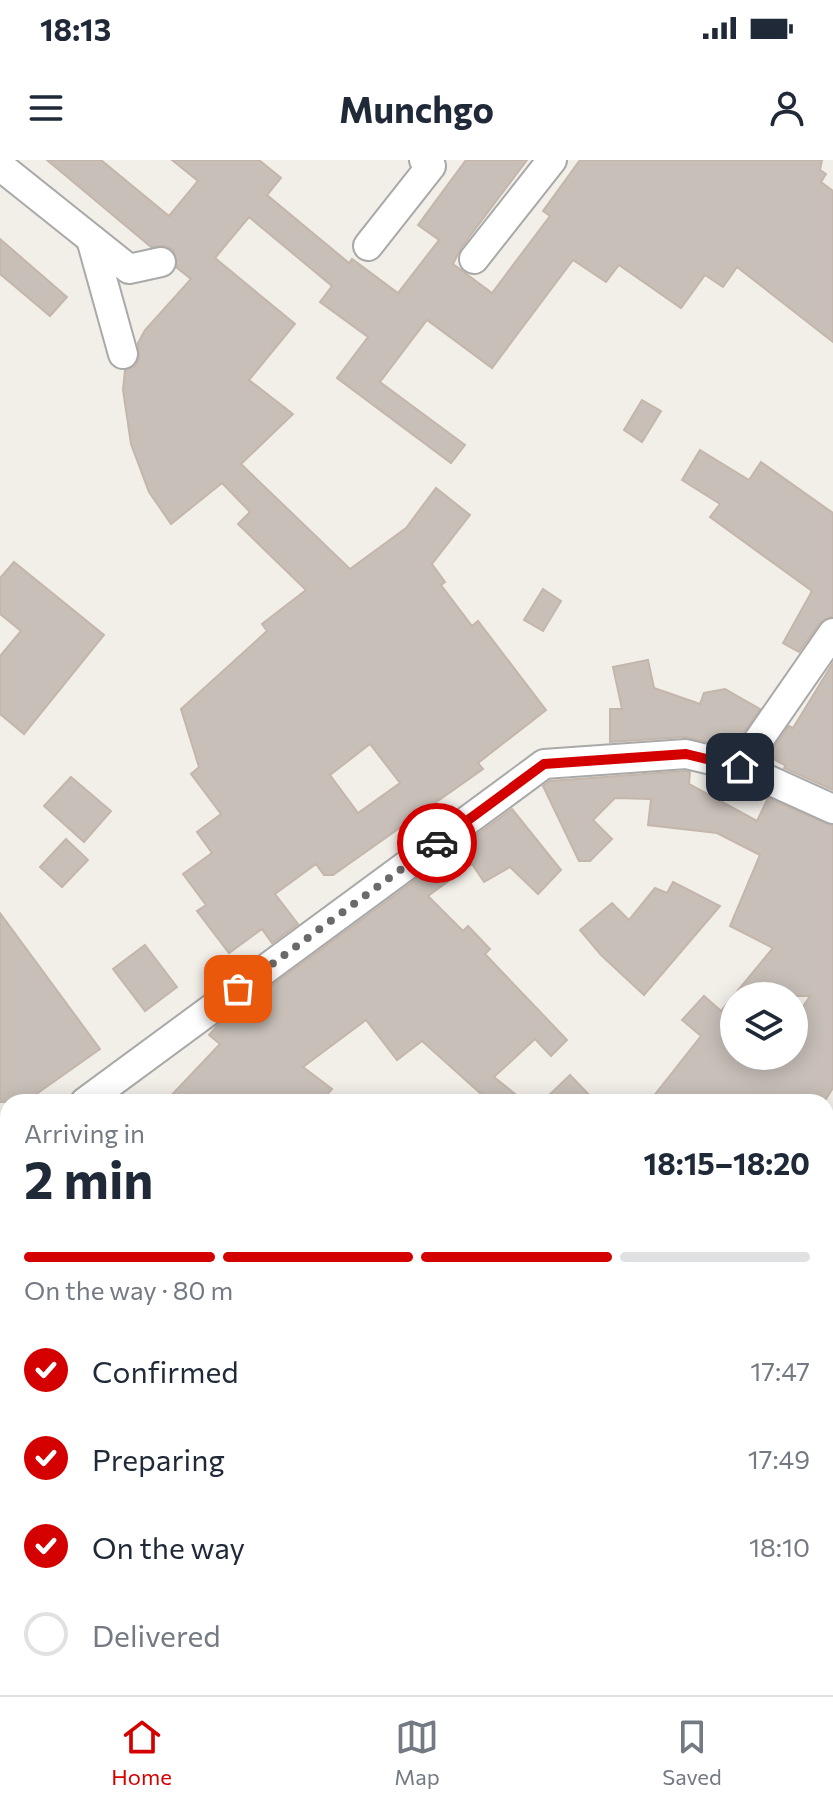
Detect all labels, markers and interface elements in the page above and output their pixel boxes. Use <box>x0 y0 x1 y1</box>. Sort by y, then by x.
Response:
text: 18:13 <box>40 10 111 47</box>
icon: menu <box>24 86 68 130</box>
text: Munchgo <box>339 86 494 130</box>
icon: person <box>765 86 809 130</box>
pin <box>706 733 774 801</box>
icon: home <box>718 745 762 789</box>
courier <box>397 803 477 883</box>
icon: car <box>415 821 459 865</box>
pin <box>204 955 272 1023</box>
icon: bag <box>216 967 260 1011</box>
map controls <box>720 982 808 1070</box>
button: layers <box>720 982 808 1070</box>
text: Arriving in <box>24 1117 145 1148</box>
text: 18:15–18:20 <box>644 1144 810 1181</box>
text: 2 min <box>24 1146 153 1210</box>
text: On the way · 80 m <box>24 1274 233 1305</box>
icon: check <box>24 1348 68 1392</box>
text: Confirmed <box>92 1352 239 1389</box>
text: 17:47 <box>750 1355 810 1386</box>
icon: check <box>24 1436 68 1480</box>
text: Preparing <box>92 1440 225 1477</box>
text: 17:49 <box>748 1443 810 1474</box>
icon: check <box>24 1524 68 1568</box>
text: On the way <box>92 1528 245 1565</box>
text: 18:10 <box>749 1531 810 1562</box>
text: Delivered <box>92 1616 221 1653</box>
tab: Home <box>111 1715 172 1790</box>
tab: Map <box>394 1715 440 1790</box>
tab: Saved <box>662 1715 722 1790</box>

